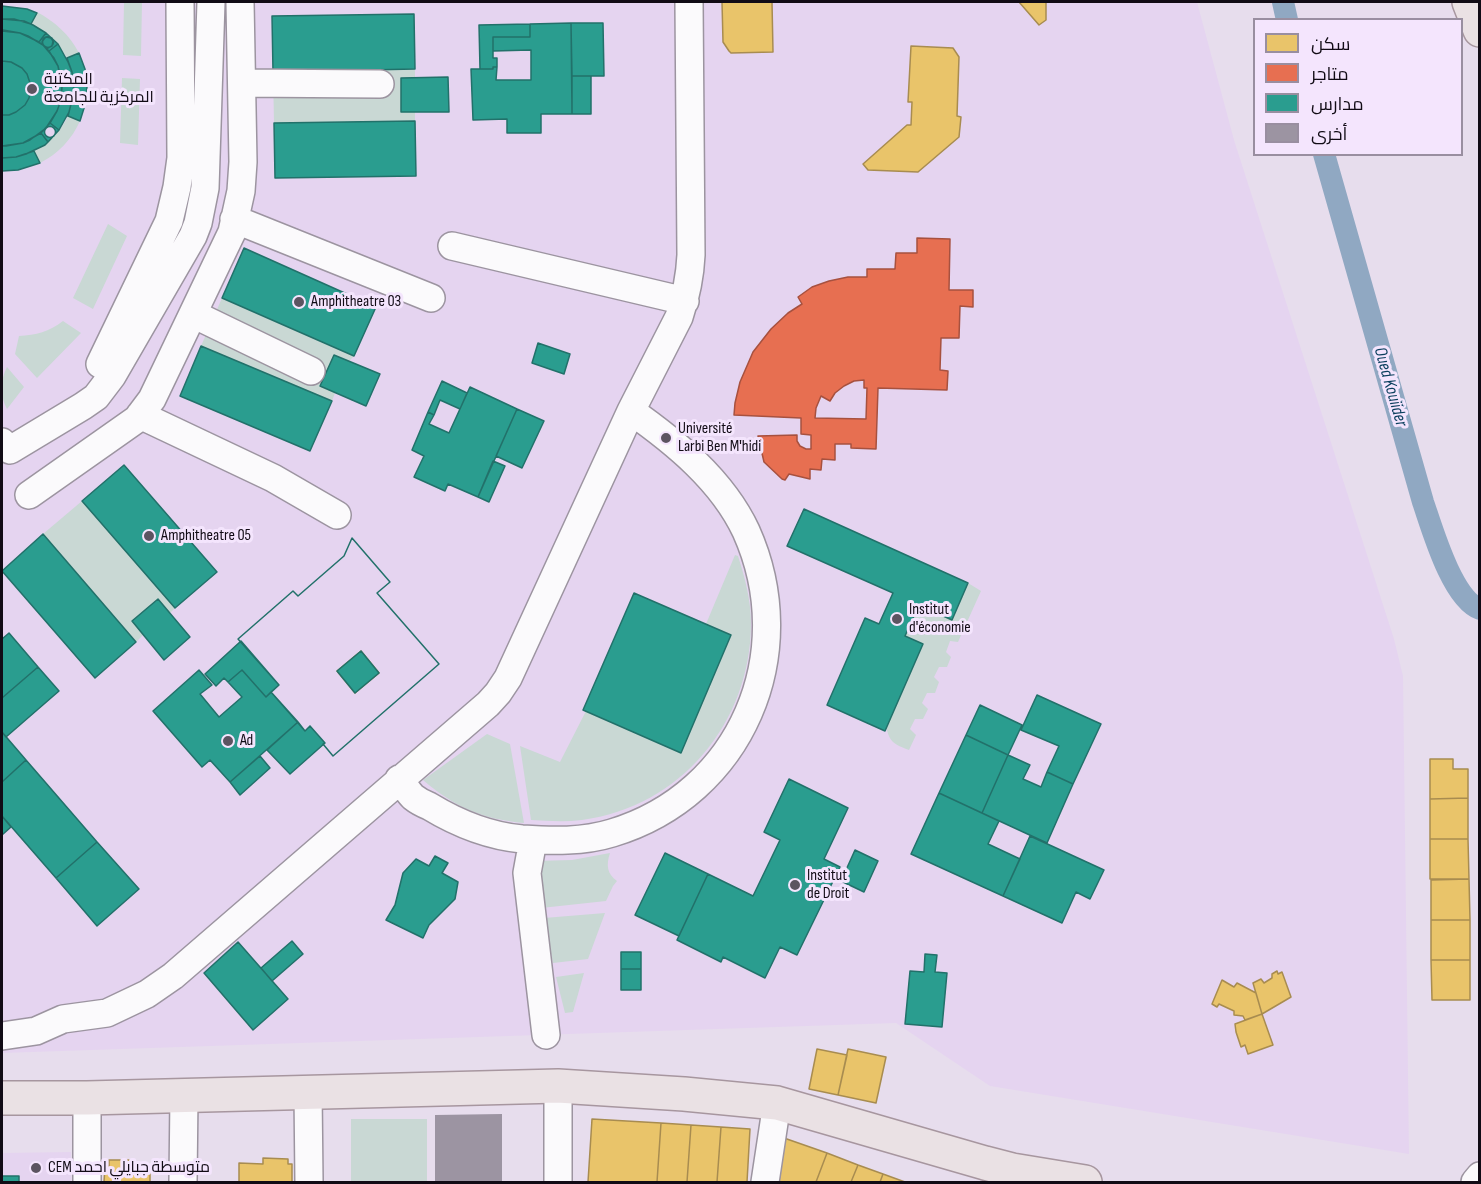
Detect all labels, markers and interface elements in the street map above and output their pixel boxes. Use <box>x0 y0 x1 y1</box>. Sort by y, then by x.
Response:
legend <box>1253 18 1463 156</box>
text: سكن <box>1311 34 1350 55</box>
text: متاجر <box>1311 64 1349 85</box>
place label: المكتبة المركزية للجامعة <box>44 70 154 108</box>
marker: المكتبة المركزية للجامعة <box>25 82 39 96</box>
text: مدارس <box>1311 94 1364 115</box>
text: أخرى <box>1311 124 1347 145</box>
place label: Amphitheatre 03 <box>311 292 401 312</box>
marker: Amphitheatre 03 <box>292 295 306 309</box>
water label: Oued Kouiider <box>1368 345 1412 429</box>
place label: Université Larbi Ben M'hidi <box>678 419 761 457</box>
marker: Université Larbi Ben M'hidi <box>659 431 673 445</box>
place label: Amphitheatre 05 <box>161 526 251 546</box>
marker: Amphitheatre 05 <box>142 529 156 543</box>
place label: Institut d'économie <box>909 600 971 638</box>
marker: Institut d'économie <box>890 612 904 626</box>
place label: Ad <box>240 731 253 751</box>
marker: Ad <box>221 734 235 748</box>
place label: Institut de Droit <box>807 866 849 904</box>
marker: Institut de Droit <box>788 878 802 892</box>
place label: CEM متوسطة جبايلي احمد <box>48 1158 210 1178</box>
marker: CEM متوسطة جبايلي احمد <box>29 1161 43 1175</box>

